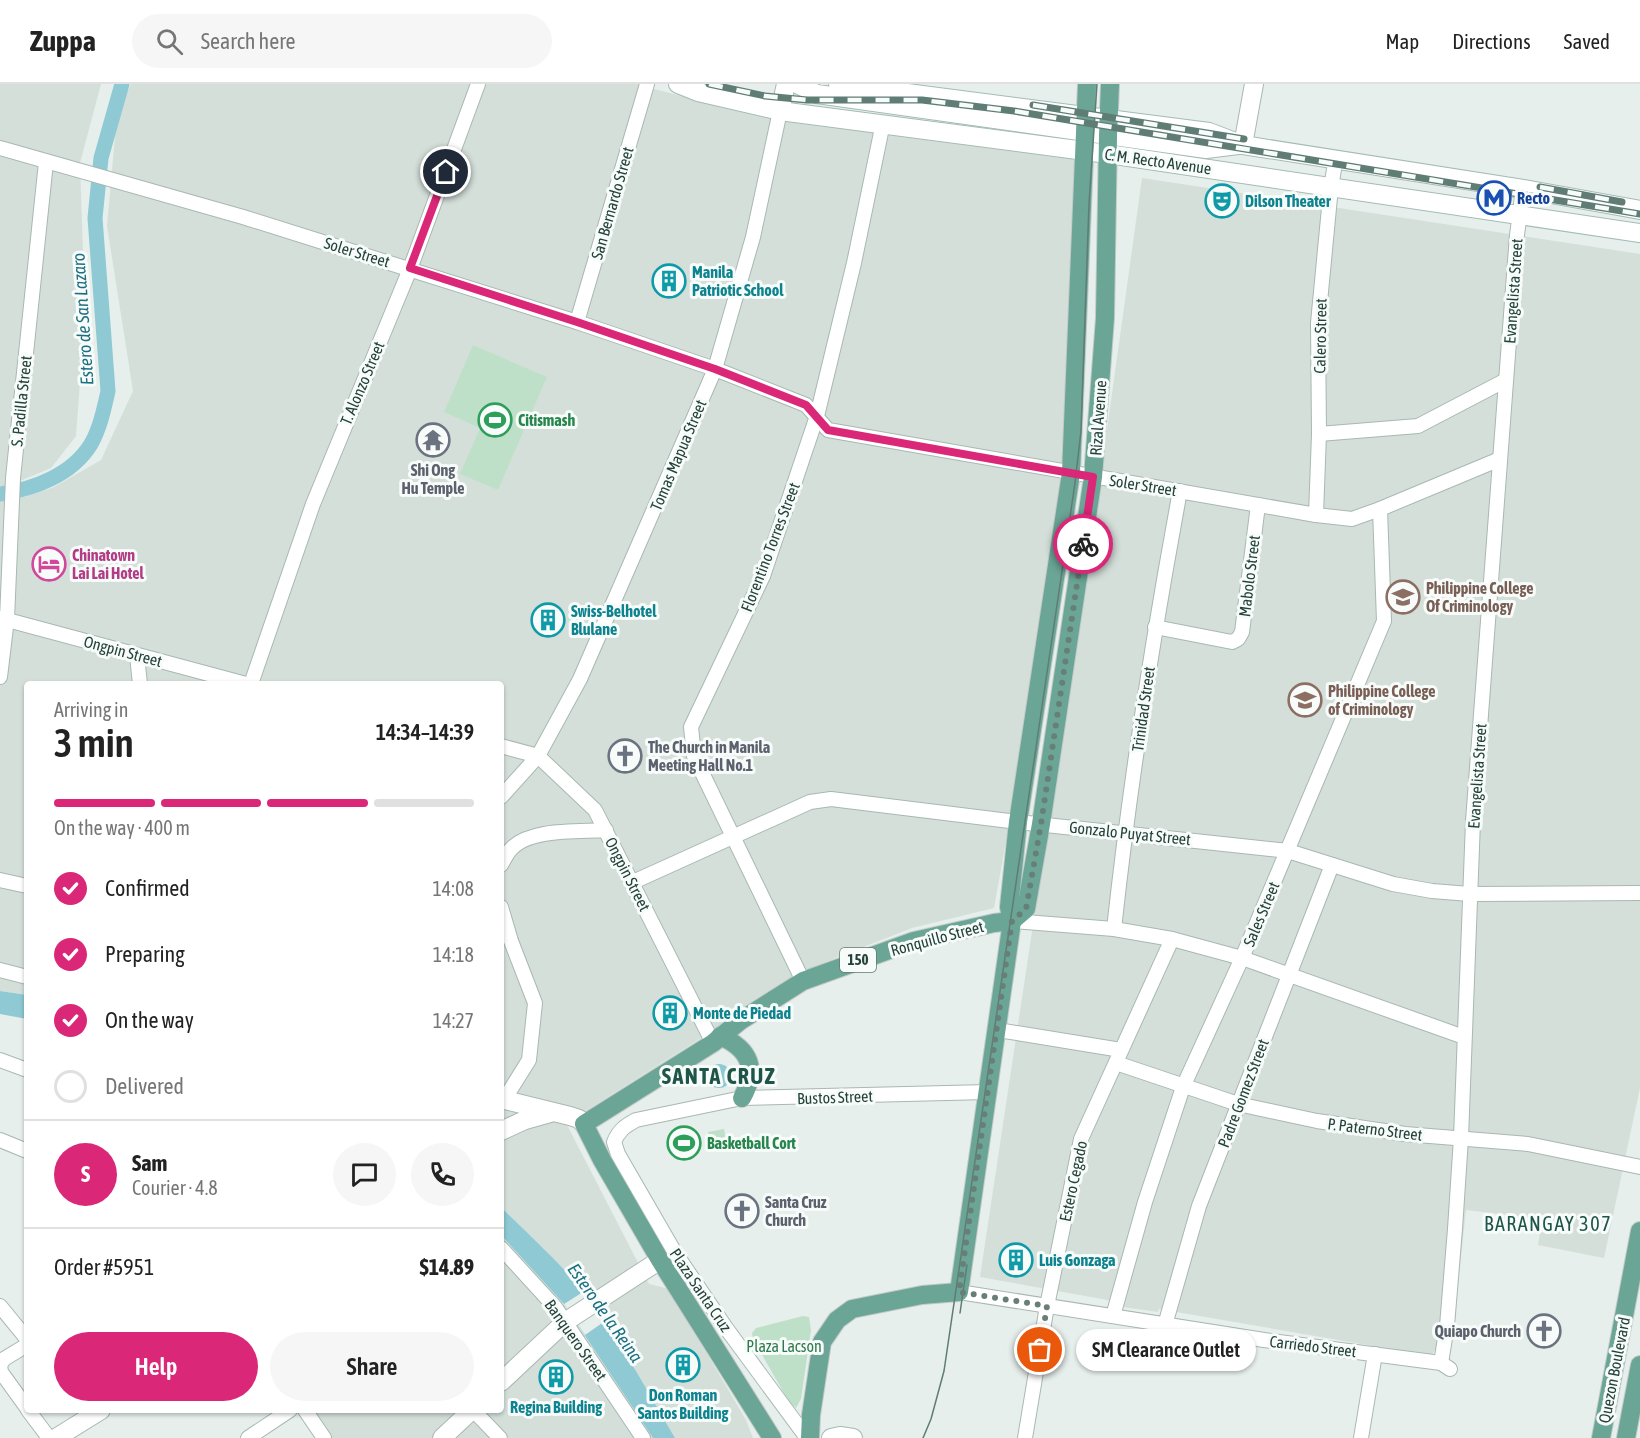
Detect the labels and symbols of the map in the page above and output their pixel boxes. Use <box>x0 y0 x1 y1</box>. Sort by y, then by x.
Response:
street label: San Bernardo Street <box>587 144 637 261</box>
street label: C. M. Recto Avenue <box>1103 145 1213 177</box>
pin <box>420 146 471 197</box>
metro station icon: Recto <box>1476 180 1512 216</box>
theatre icon: Dilson Theater <box>1204 183 1240 219</box>
place label: Recto <box>1517 189 1551 207</box>
place label: Dilson Theater <box>1245 192 1331 210</box>
street label: Soler Street <box>322 234 392 271</box>
street label: Evangelista Street <box>1500 238 1527 344</box>
water label: Estero de San Lazaro <box>67 252 98 386</box>
building icon: Manila Patriotic School <box>651 263 687 299</box>
place label: Manila Patriotic School <box>692 263 784 299</box>
street label: Calero Street <box>1310 298 1330 374</box>
street label: T. Alonzo Street <box>336 338 388 427</box>
street label: S. Padilla Street <box>7 354 35 447</box>
street label: Rizal Avenue <box>1086 380 1110 456</box>
street label: Tomas Mapua Street <box>647 397 711 513</box>
sports icon: Citismash <box>477 402 513 438</box>
place label: Citismash <box>518 411 575 429</box>
temple icon: Shi Ong Hu Temple <box>415 422 451 458</box>
place label: Shi Ong Hu Temple <box>402 461 465 497</box>
street label: Soler Street <box>1108 471 1178 499</box>
street label: Florentino Torres Street <box>737 480 803 614</box>
courier <box>1053 514 1113 574</box>
street label: Mabolo Street <box>1235 534 1263 618</box>
hotel icon: Chinatown Lai Lai Hotel <box>31 546 67 582</box>
place label: Chinatown Lai Lai Hotel <box>72 546 145 582</box>
school or university icon: Philippine College Of Criminology <box>1385 579 1421 615</box>
place label: Philippine College Of Criminology <box>1426 579 1533 615</box>
building icon: Swiss-Belhotel Blulane <box>530 602 566 638</box>
place label: Swiss-Belhotel Blulane <box>571 602 657 638</box>
street label: Ongpin Street <box>82 632 164 671</box>
street label: Trinidad Street <box>1128 665 1158 753</box>
school or university icon: Philippine College of Criminology <box>1287 682 1323 718</box>
place label: Philippine College of Criminology <box>1328 682 1435 718</box>
street label: Evangelista Street <box>1464 723 1491 829</box>
church icon: The Church in Manila Meeting Hall No.1 <box>607 738 643 774</box>
place label: The Church in Manila Meeting Hall No.1 <box>648 738 770 774</box>
street label: Gonzalo Puyat Street <box>1068 818 1192 849</box>
street label: Ongpin Street <box>601 834 654 915</box>
street label: Sales Street <box>1239 879 1283 949</box>
street label: Ronquillo Street <box>889 917 986 960</box>
road number: 150 <box>840 948 876 972</box>
building icon: Monte de Piedad <box>652 995 688 1031</box>
place label: Monte de Piedad <box>693 1004 792 1022</box>
street label: Padre Gomez Street <box>1214 1036 1272 1150</box>
district label: SANTA CRUZ <box>662 1063 776 1089</box>
street label: Bustos Street <box>797 1087 874 1107</box>
street label: P. Paterno Street <box>1327 1114 1424 1144</box>
sports icon: Basketball Cort <box>666 1125 702 1161</box>
place label: Basketball Cort <box>707 1134 796 1152</box>
street label: Estero Cegado <box>1056 1139 1091 1223</box>
church icon: Santa Cruz Church <box>724 1193 760 1229</box>
place label: Santa Cruz Church <box>765 1193 827 1229</box>
district label: BARANGAY 307 <box>1484 1212 1612 1235</box>
building icon: Luis Gonzaga <box>998 1242 1034 1278</box>
street label: Plaza Santa Cruz <box>667 1245 736 1335</box>
place label: Luis Gonzaga <box>1039 1251 1115 1269</box>
water label: Estero de la Reina <box>564 1259 648 1367</box>
street label: Banquero Street <box>541 1296 611 1385</box>
church icon: Quiapo Church <box>1526 1313 1562 1349</box>
street label: Quezon Boulevard <box>1595 1315 1633 1425</box>
place label: Quiapo Church <box>1434 1322 1521 1340</box>
pin <box>1014 1324 1065 1375</box>
callout: SM Clearance Outlet <box>1076 1329 1256 1371</box>
street label: Carriedo Street <box>1269 1332 1358 1360</box>
park label: Plaza Lacson <box>746 1337 822 1355</box>
building icon: Don Roman Santos Building <box>665 1347 701 1383</box>
building icon: Regina Building <box>538 1359 574 1395</box>
place label: Don Roman Santos Building <box>638 1386 728 1422</box>
place label: Regina Building <box>510 1398 602 1416</box>

